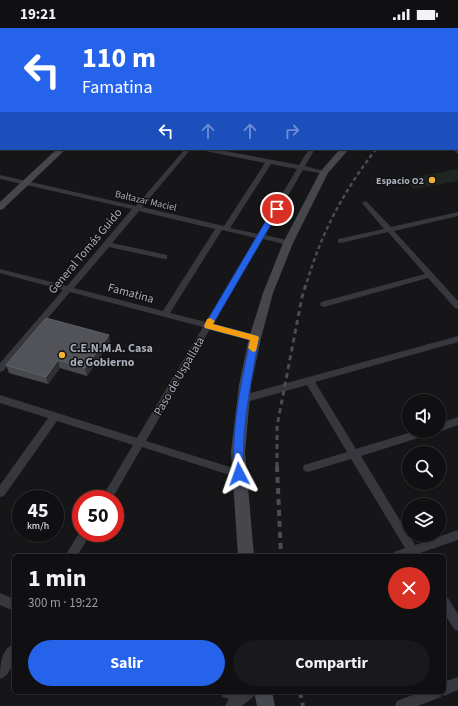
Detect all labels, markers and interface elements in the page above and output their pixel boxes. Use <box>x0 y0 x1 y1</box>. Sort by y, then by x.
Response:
text: 19:21 <box>20 4 56 25</box>
text: 110 m <box>82 38 156 78</box>
icon: left <box>16 44 68 96</box>
text: Famatina <box>82 75 153 100</box>
icon: left <box>155 120 177 142</box>
icon: ahead <box>197 120 219 142</box>
icon: ahead <box>239 120 261 142</box>
icon: right <box>281 120 303 142</box>
place label: Espacio O2 <box>376 174 424 188</box>
marker: Espacio O2 <box>427 175 437 185</box>
street label: Baltazar Maciel <box>113 187 178 215</box>
pin <box>260 192 294 226</box>
icon: arrive <box>266 198 288 220</box>
street label: General Tomás Guido <box>45 205 126 298</box>
street label: Famatina <box>106 279 156 308</box>
street label: Paso de Uspallata <box>150 334 209 419</box>
place label: C.E.N.M.A. Casa de Gobierno <box>70 340 153 371</box>
marker: C.E.N.M.A. Casa de Gobierno <box>57 350 67 360</box>
map controls <box>402 394 446 542</box>
button: sound <box>402 394 446 438</box>
button: search <box>402 446 446 490</box>
position arrow <box>218 453 260 495</box>
speed limit sign: 50 <box>72 490 124 542</box>
text: 45 <box>27 497 49 525</box>
button: layers <box>402 498 446 542</box>
text: km/h <box>27 519 49 533</box>
text: 1 min <box>28 561 86 596</box>
button: close <box>388 567 430 609</box>
text: 300 m · 19:22 <box>28 594 98 612</box>
button: Salir <box>28 640 225 686</box>
button: Compartir <box>233 640 430 686</box>

